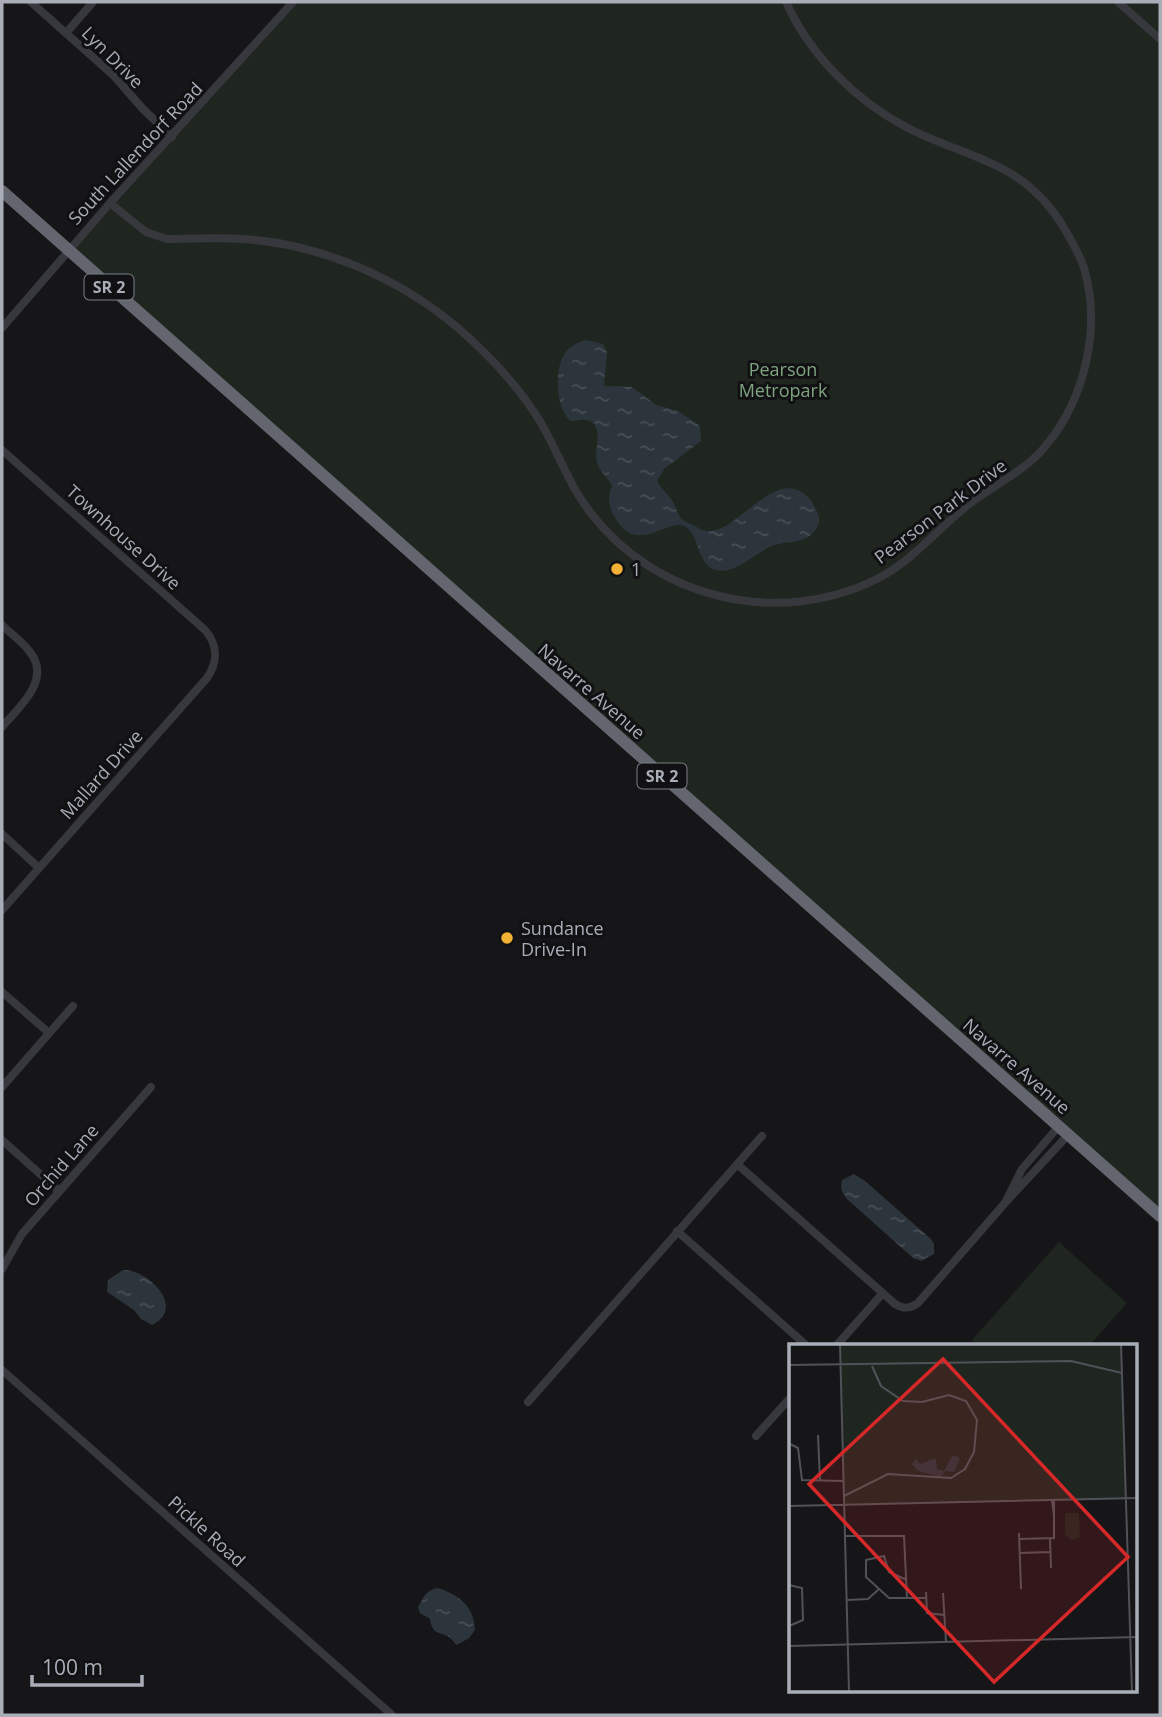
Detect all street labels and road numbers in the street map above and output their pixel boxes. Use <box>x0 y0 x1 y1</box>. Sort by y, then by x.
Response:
street label: Lyn Drive <box>77 21 149 93</box>
street label: South Lallendorf Road <box>63 77 207 229</box>
road number: SR 2 <box>84 274 134 300</box>
street label: Pearson Park Drive <box>869 453 1011 569</box>
street label: Townhouse Drive <box>62 479 186 595</box>
street label: Navarre Avenue <box>533 638 651 744</box>
street label: Mallard Drive <box>54 724 148 824</box>
road number: SR 2 <box>638 764 686 789</box>
street label: Navarre Avenue <box>958 1013 1076 1119</box>
street label: Orchid Lane <box>19 1119 103 1211</box>
street label: Pickle Road <box>163 1490 251 1572</box>

